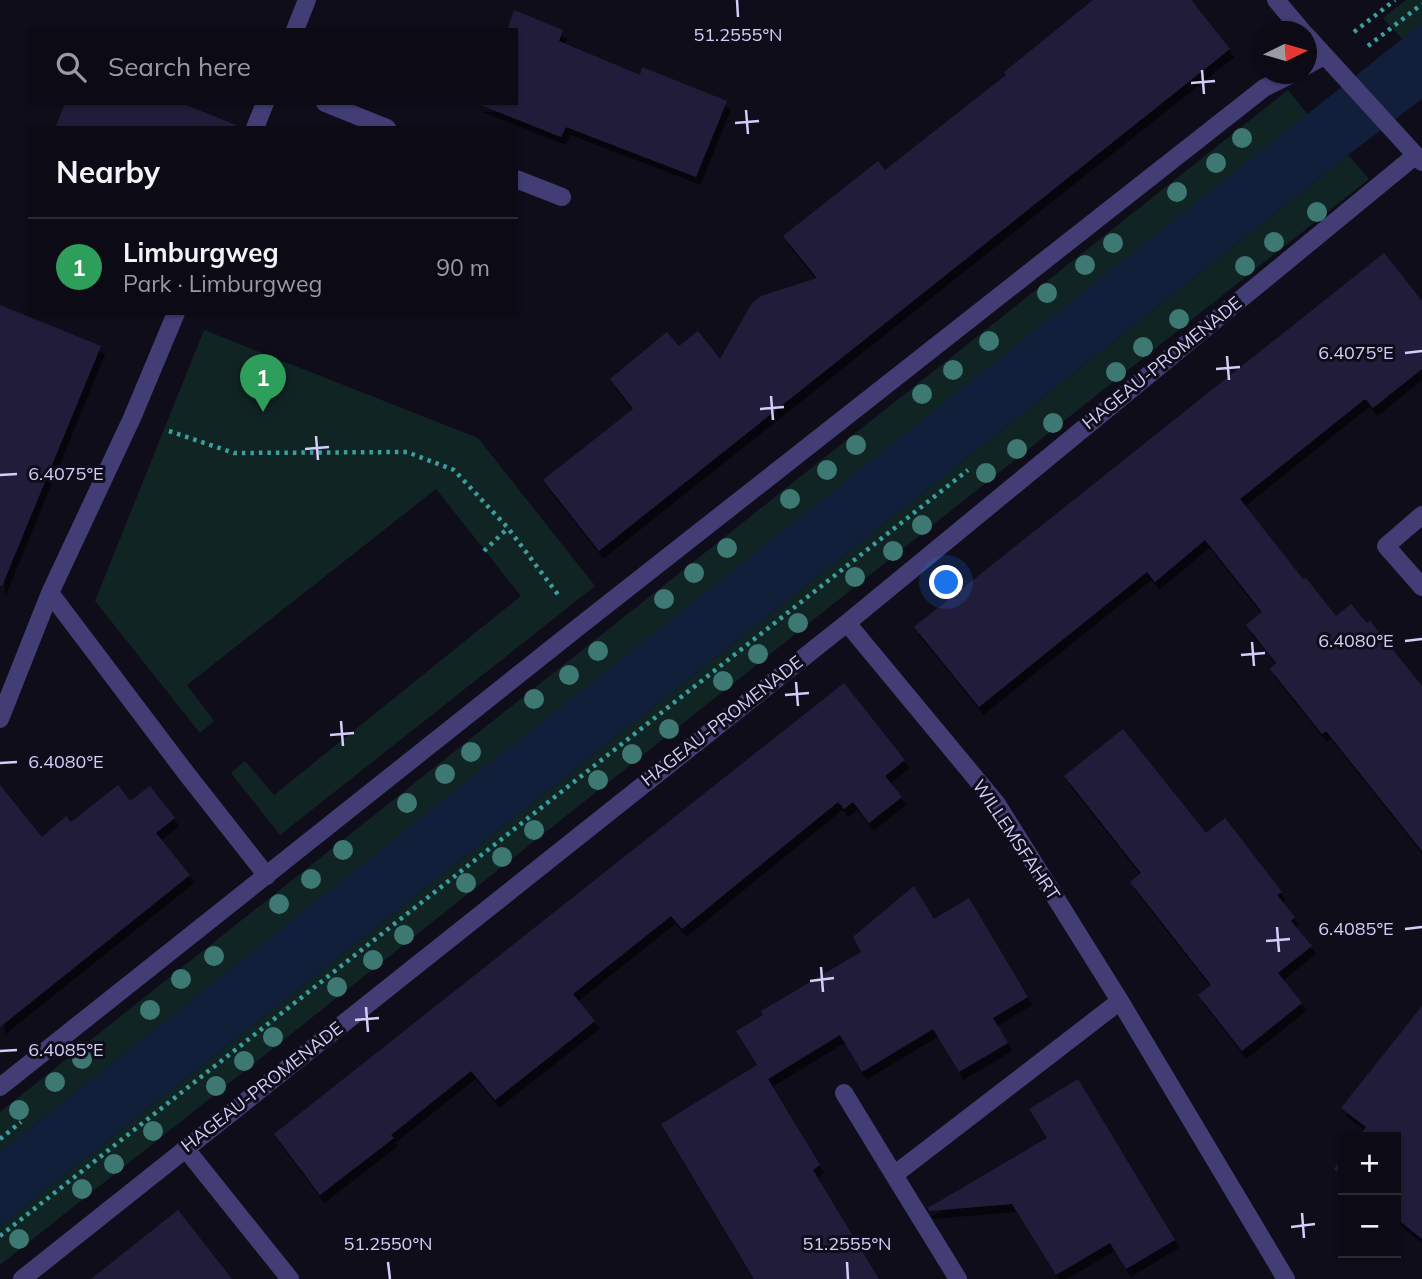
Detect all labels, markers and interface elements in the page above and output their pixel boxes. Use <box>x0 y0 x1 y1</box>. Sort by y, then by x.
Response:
north arrow <box>1254 21 1317 84</box>
text: 51.2555°N <box>693 23 783 46</box>
search box <box>28 28 518 105</box>
icon: search <box>52 48 90 86</box>
text: Search here <box>108 50 251 83</box>
text: Nearby <box>56 153 160 191</box>
text: Limburgweg <box>123 236 279 269</box>
text: 1 <box>72 253 86 282</box>
text: 90 m <box>436 253 490 282</box>
text: Park · Limburgweg <box>123 269 322 298</box>
street label: HAGEAU-PROMENADE <box>1077 291 1246 434</box>
text: 6.4075°E <box>1318 341 1394 364</box>
pin: 1 <box>240 354 286 412</box>
text: 6.4075°E <box>28 462 104 485</box>
your location <box>929 565 963 599</box>
text: 6.4080°E <box>1318 629 1394 652</box>
street label: HAGEAU-PROMENADE <box>636 650 807 791</box>
text: 6.4080°E <box>28 750 104 773</box>
street label: WILLEMSFAHRT <box>968 775 1065 905</box>
text: 6.4085°E <box>1318 917 1394 940</box>
street label: HAGEAU-PROMENADE <box>176 1016 347 1157</box>
text: 6.4085°E <box>28 1038 104 1061</box>
map controls <box>1338 1132 1401 1258</box>
button: + <box>1338 1132 1401 1195</box>
button: − <box>1338 1195 1401 1258</box>
text: 51.2550°N <box>343 1232 433 1255</box>
text: 51.2555°N <box>802 1232 892 1255</box>

